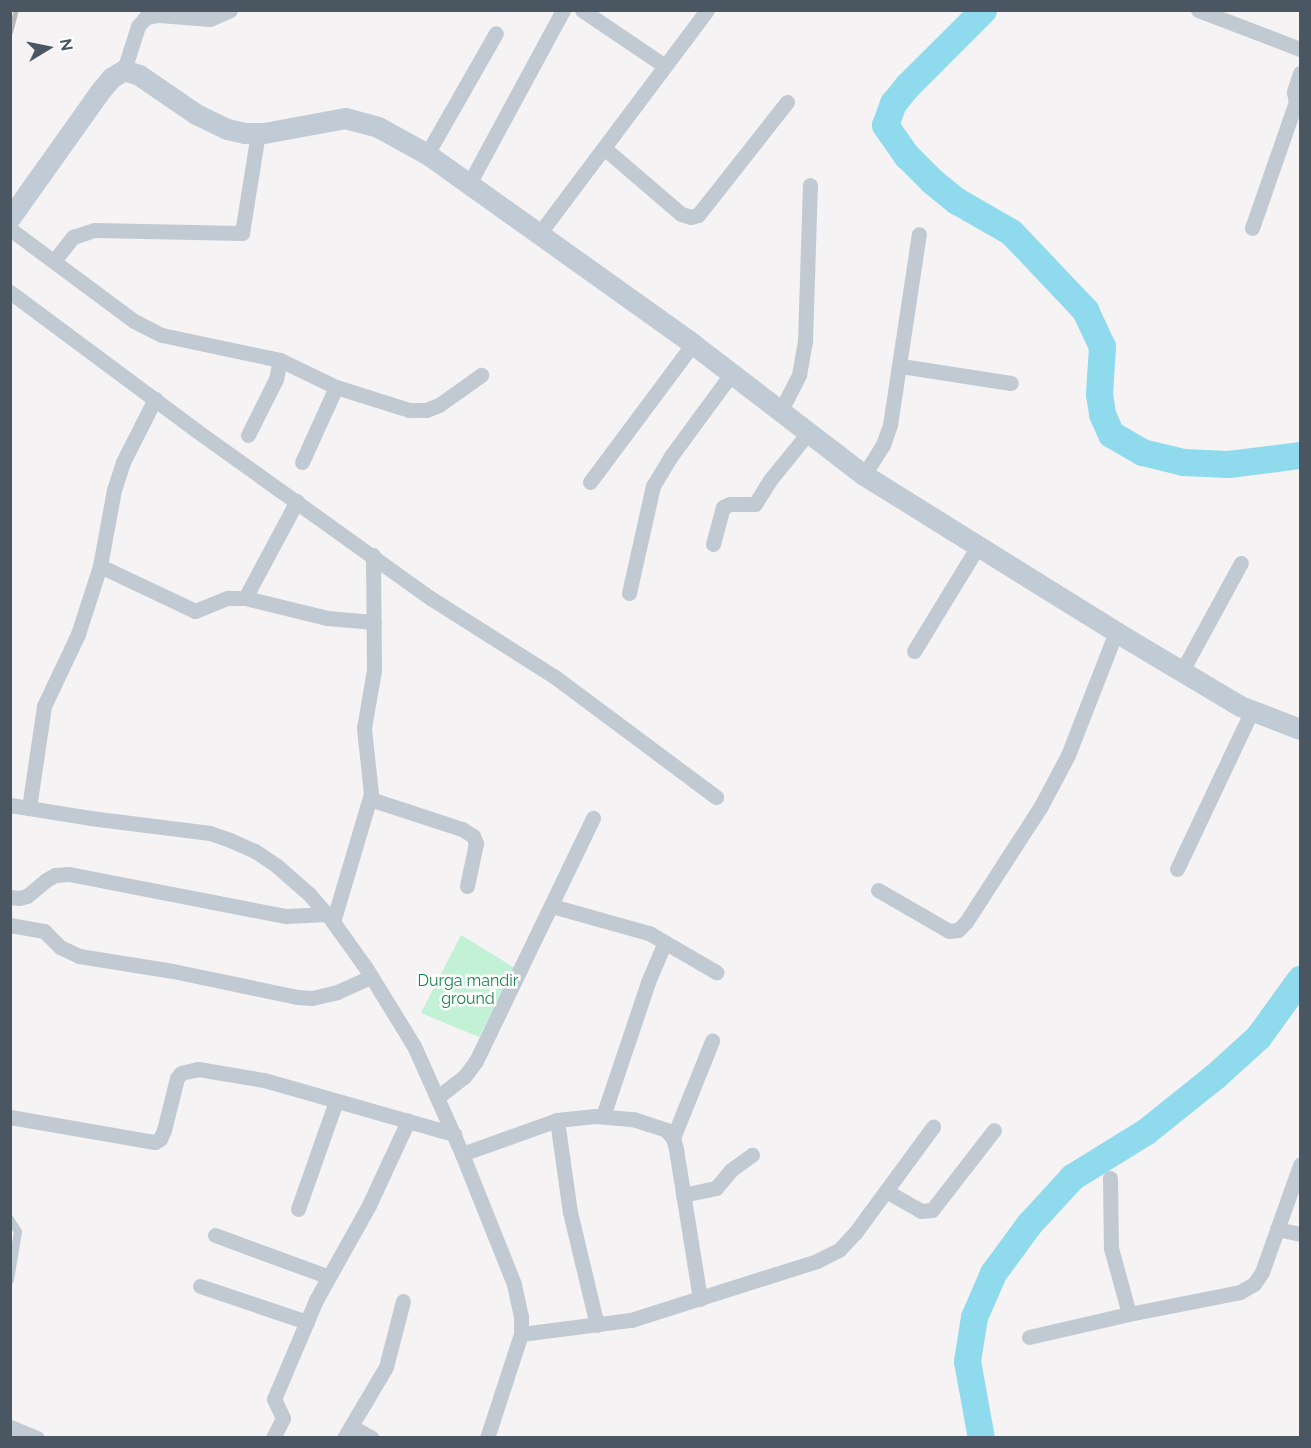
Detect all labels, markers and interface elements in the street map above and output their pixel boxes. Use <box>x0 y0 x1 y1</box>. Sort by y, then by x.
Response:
north arrow <box>18 18 78 78</box>
text: N <box>56 37 77 52</box>
park label: Durga mandir ground <box>418 971 518 1009</box>

